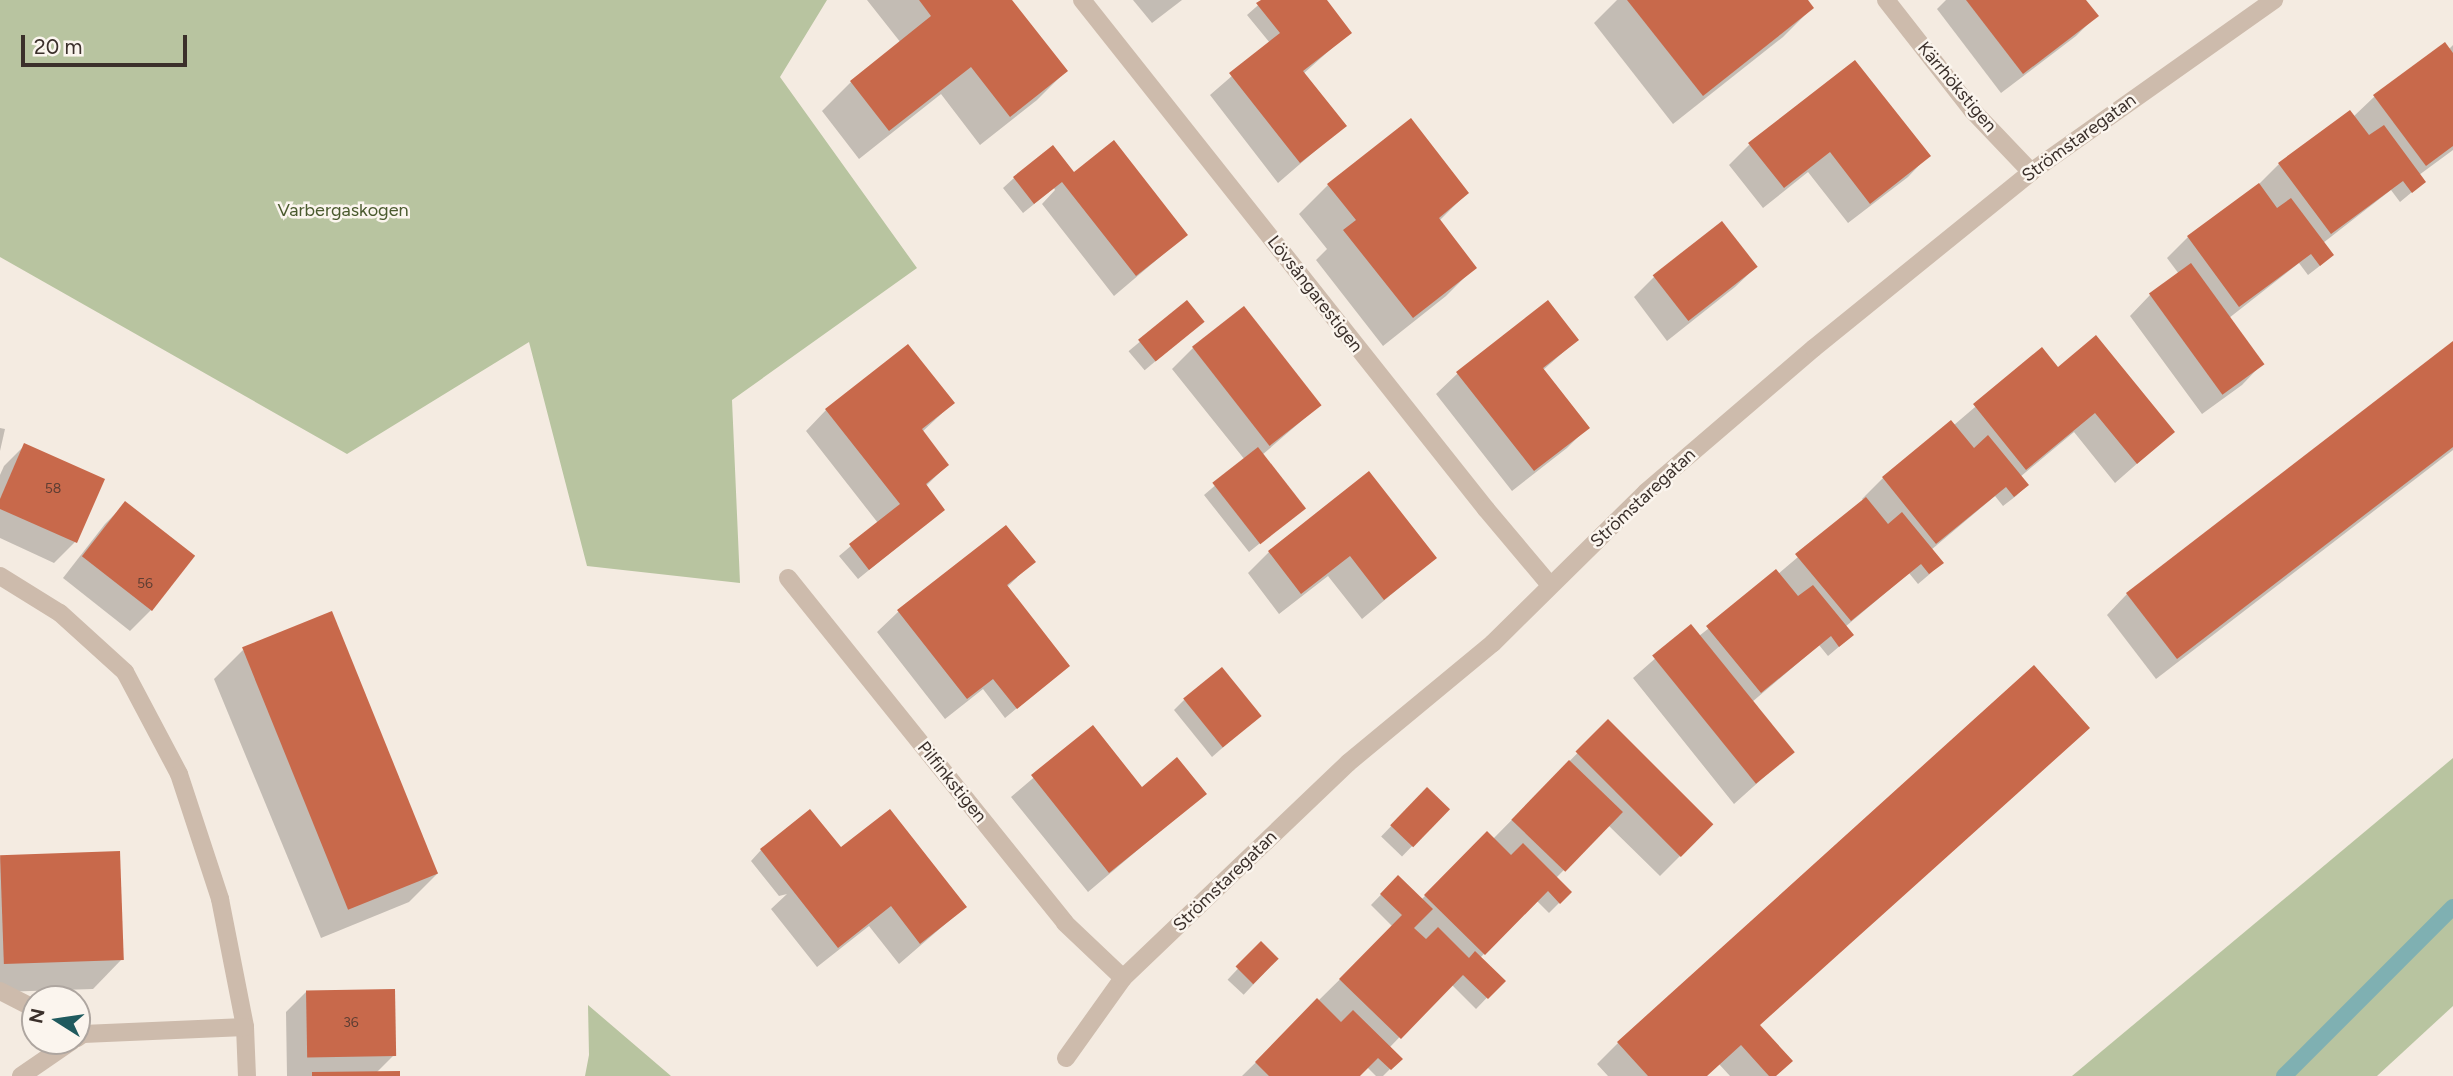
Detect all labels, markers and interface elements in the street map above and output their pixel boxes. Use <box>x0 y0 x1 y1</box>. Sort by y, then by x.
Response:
scale bar <box>24 21 191 65</box>
text: 20 m <box>34 34 82 59</box>
street label: Kärrhökstigen <box>1913 37 2001 137</box>
street label: Strömstaregatan <box>2018 89 2140 187</box>
park label: Varbergaskogen <box>277 199 409 221</box>
street label: Lövsångarestigen <box>1263 231 1367 357</box>
street label: Strömstaregatan <box>1586 444 1700 552</box>
house number: 58 <box>45 481 61 497</box>
house number: 56 <box>137 576 153 592</box>
street label: Pilfinkstigen <box>913 737 991 827</box>
street label: Strömstaregatan <box>1169 826 1281 936</box>
north arrow <box>21 985 91 1055</box>
text: N <box>24 1006 50 1026</box>
house number: 36 <box>343 1015 359 1031</box>

